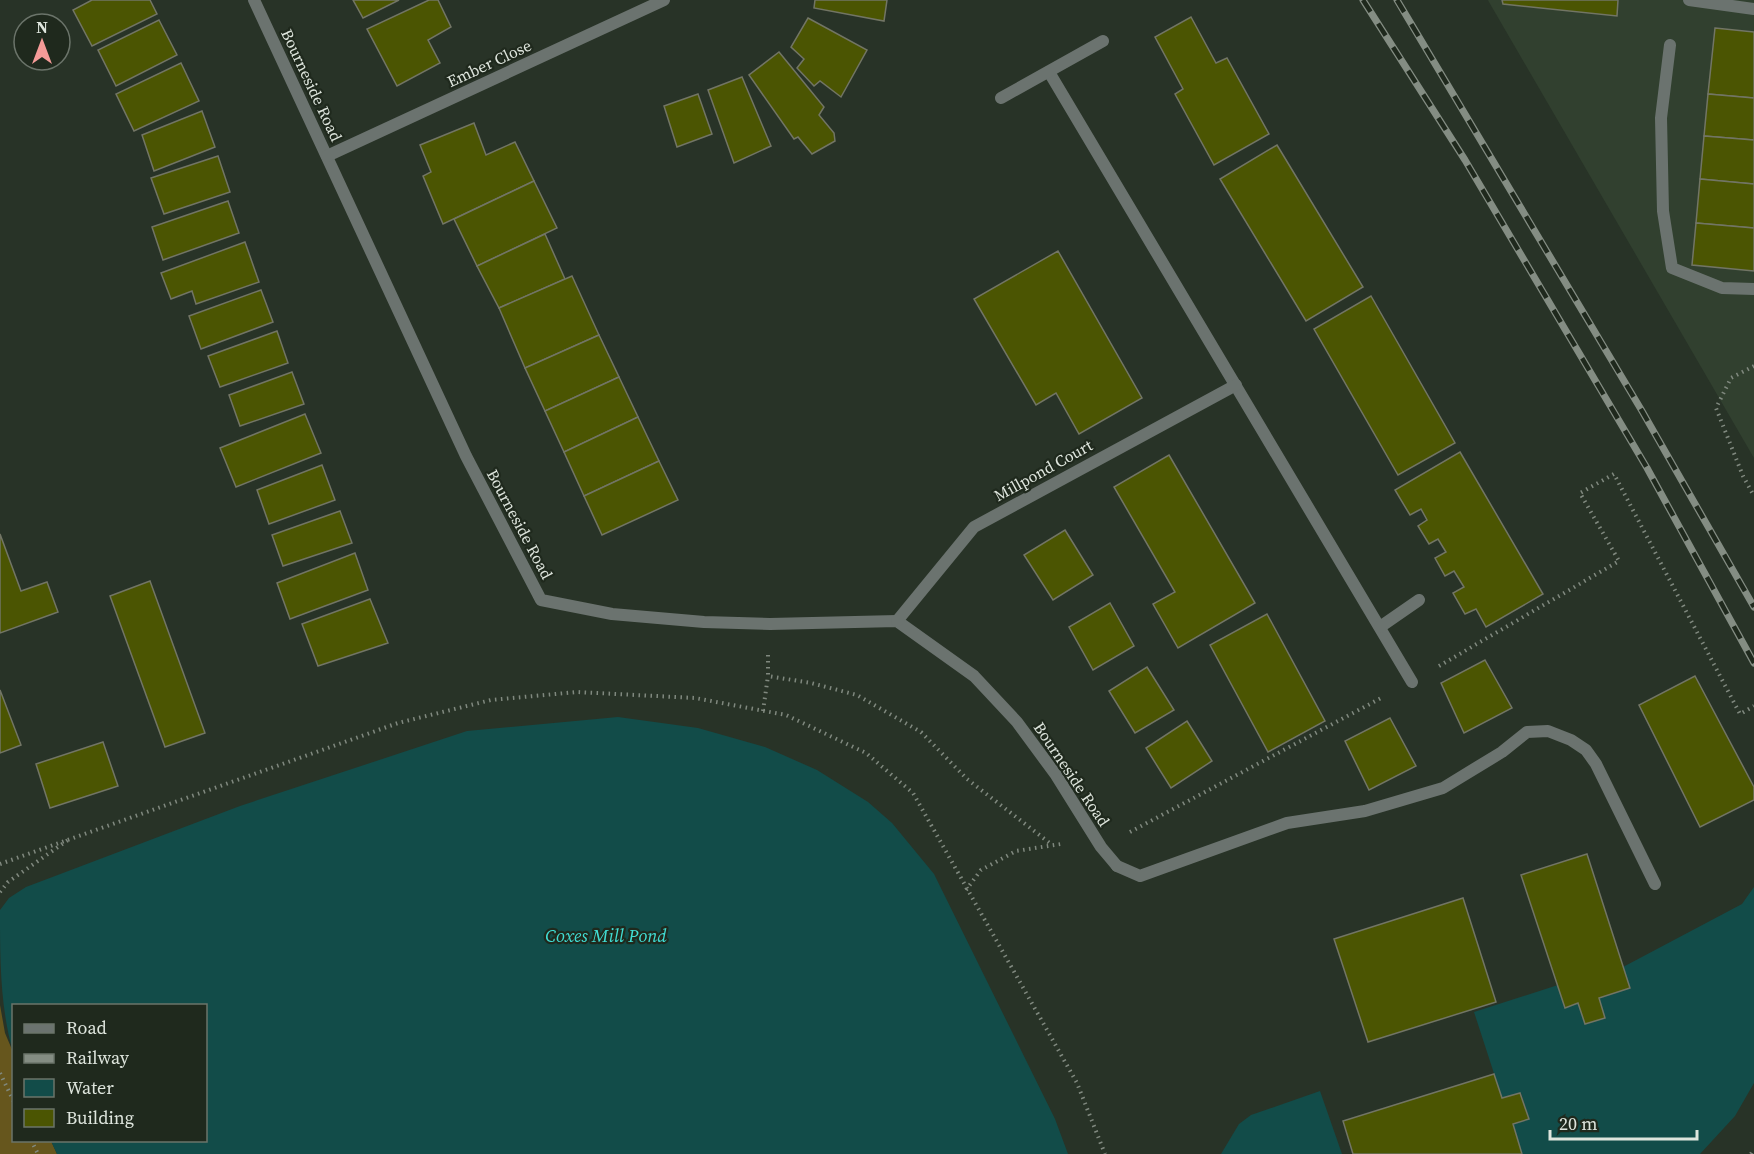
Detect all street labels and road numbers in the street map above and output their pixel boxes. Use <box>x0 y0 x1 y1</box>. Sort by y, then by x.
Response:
street label: Bourneside Road <box>276 25 348 145</box>
street label: Ember Close <box>443 34 535 92</box>
street label: Millpond Court <box>990 433 1097 506</box>
street label: Bourneside Road <box>482 465 558 583</box>
street label: Bourneside Road <box>1029 717 1115 831</box>

